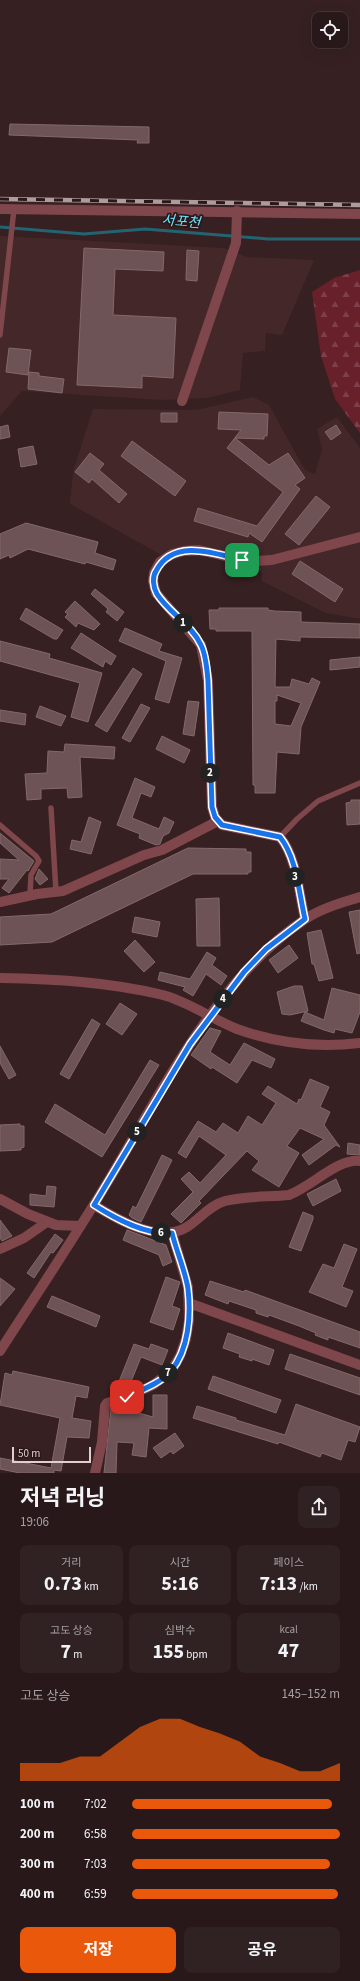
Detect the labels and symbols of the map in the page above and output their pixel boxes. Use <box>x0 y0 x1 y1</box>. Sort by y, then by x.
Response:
water label: 서포천 <box>161 210 202 234</box>
pin <box>225 543 259 577</box>
pin: 1 <box>173 613 193 633</box>
pin: 2 <box>200 763 220 783</box>
pin: 3 <box>285 867 305 887</box>
pin: 4 <box>213 989 233 1009</box>
pin: 5 <box>127 1122 147 1142</box>
pin: 6 <box>151 1223 171 1243</box>
pin: 7 <box>158 1363 178 1383</box>
pin <box>110 1380 144 1414</box>
scale bar <box>12 1445 91 1464</box>

